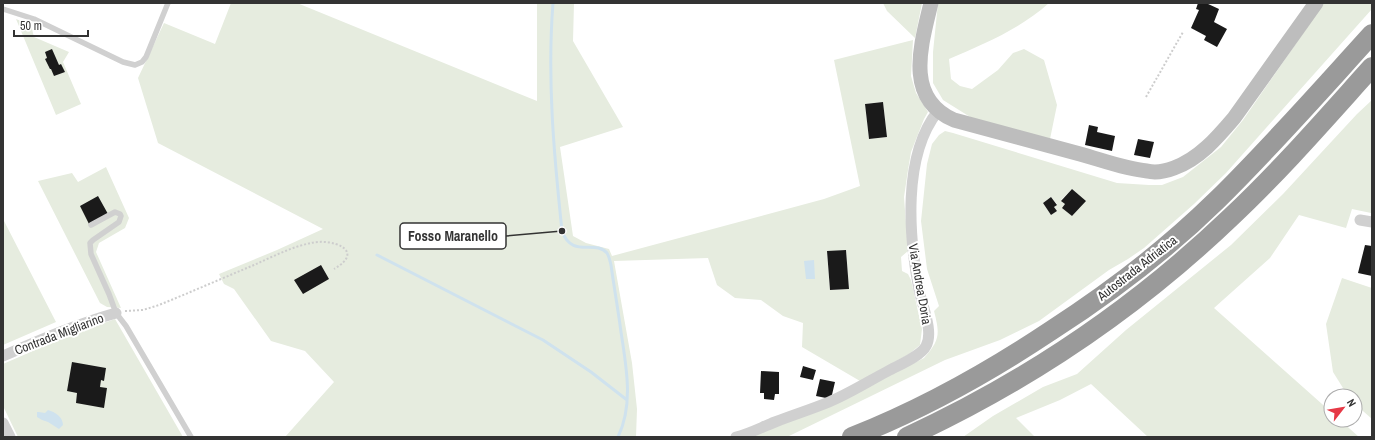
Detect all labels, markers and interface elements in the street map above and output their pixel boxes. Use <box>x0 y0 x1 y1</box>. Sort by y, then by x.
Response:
scale bar <box>14 12 88 38</box>
text: 50 m <box>20 18 42 34</box>
callout: Fosso Maranello <box>400 223 506 249</box>
text: Fosso Maranello <box>408 227 498 245</box>
street label: Autostrada Adriatica <box>1093 232 1180 305</box>
street label: Via Andrea Doria <box>905 242 935 326</box>
street label: Contrada Migliarino <box>12 309 106 359</box>
north arrow <box>1323 388 1363 428</box>
text: N <box>1344 396 1359 409</box>

